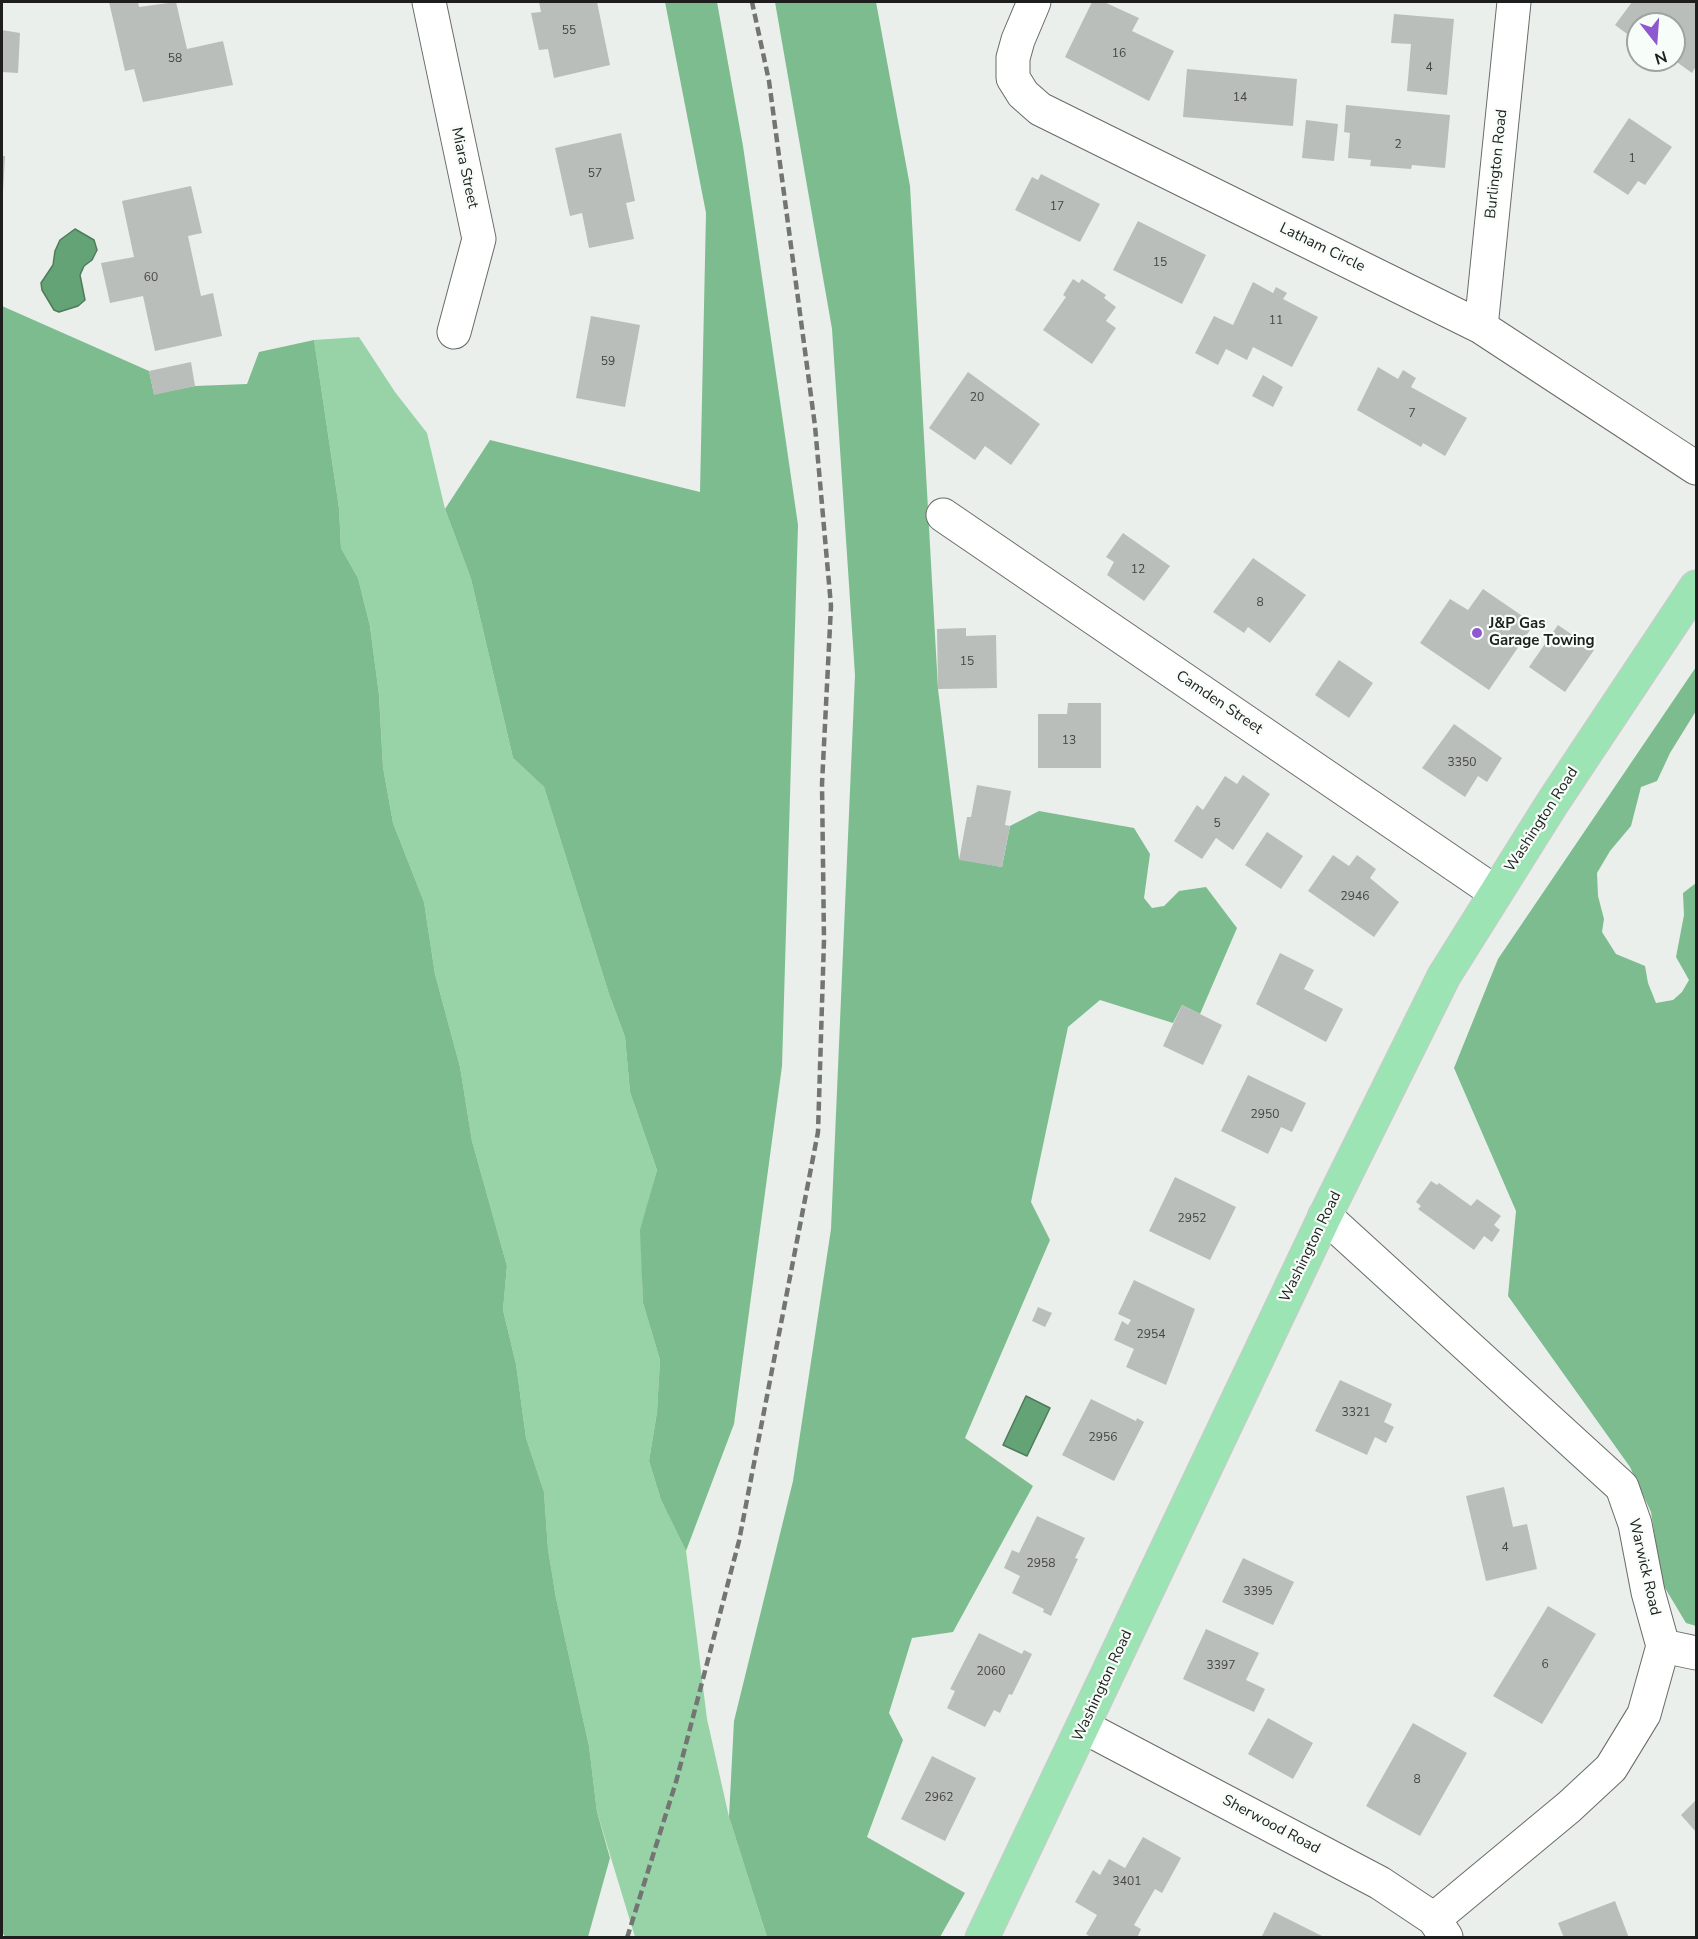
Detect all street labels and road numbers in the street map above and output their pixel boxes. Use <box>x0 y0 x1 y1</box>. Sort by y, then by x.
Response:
street label: Burlington Road <box>1482 108 1512 220</box>
street label: Miara Street <box>447 126 481 210</box>
street label: Latham Circle <box>1276 220 1368 276</box>
street label: Camden Street <box>1172 667 1266 739</box>
street label: Washington Road <box>1502 764 1582 876</box>
street label: Washington Road <box>1276 1189 1346 1305</box>
street label: Warwick Road <box>1624 1517 1664 1617</box>
street label: Washington Road <box>1069 1627 1137 1745</box>
street label: Sherwood Road <box>1219 1792 1323 1858</box>

